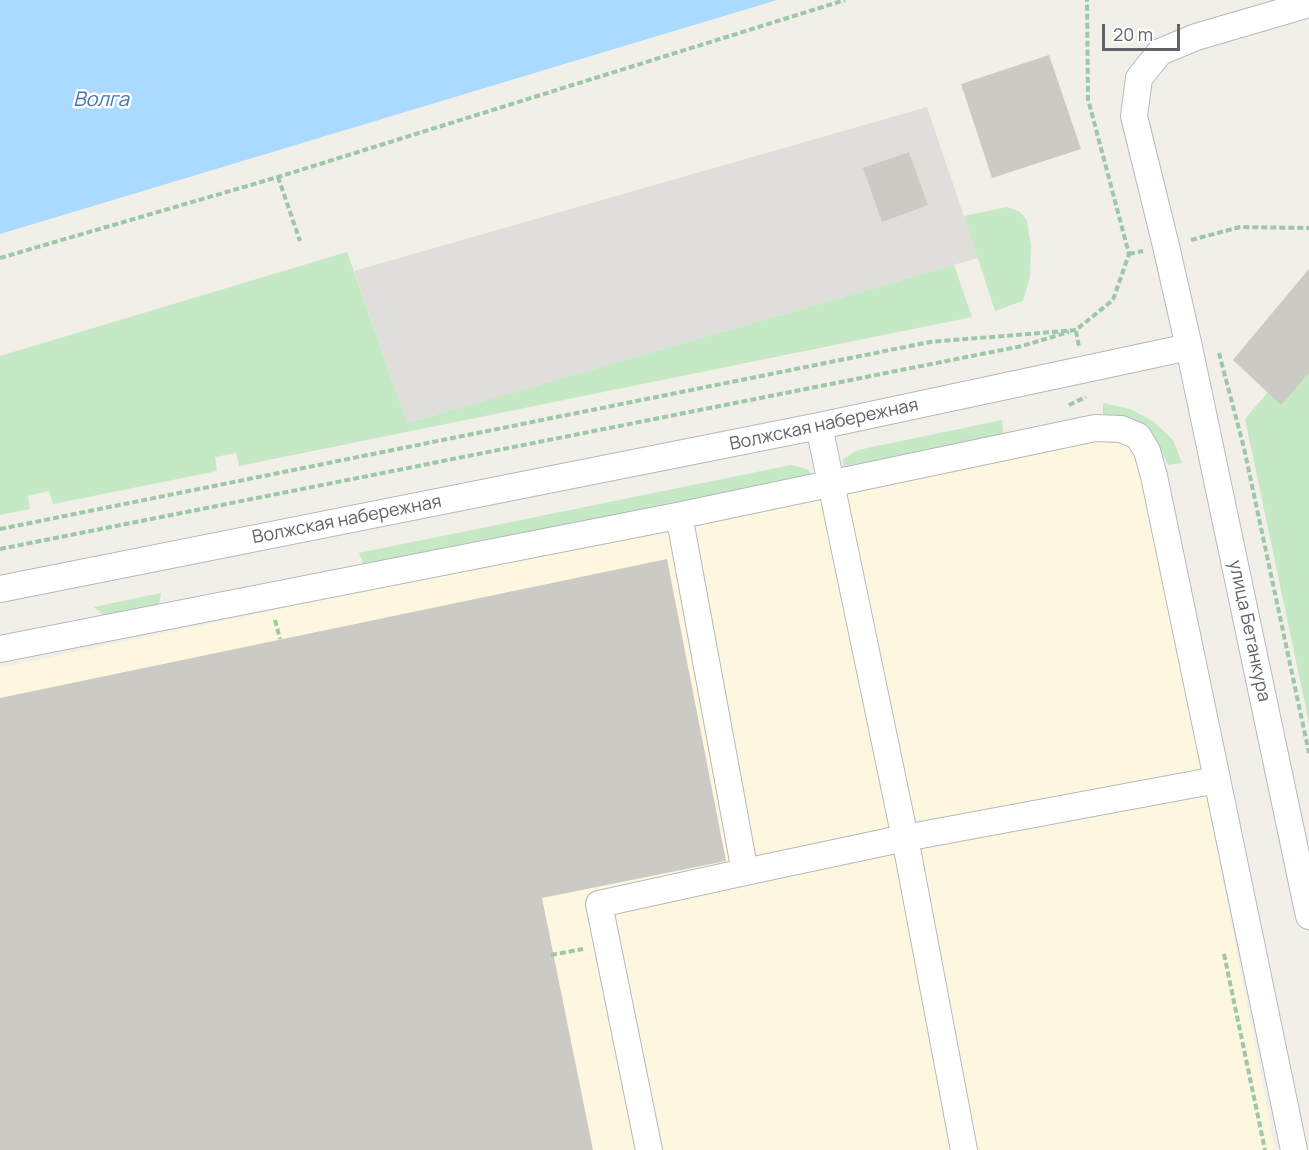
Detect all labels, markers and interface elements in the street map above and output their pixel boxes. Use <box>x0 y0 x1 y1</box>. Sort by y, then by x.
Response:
scale bar <box>1105 12 1183 50</box>
text: 20 m <box>1113 22 1153 46</box>
water label: Волга <box>73 88 129 112</box>
street label: Волжская набережная <box>728 394 920 456</box>
street label: Волжская набережная <box>251 491 443 549</box>
street label: улица Бетанкура <box>1223 558 1275 704</box>

